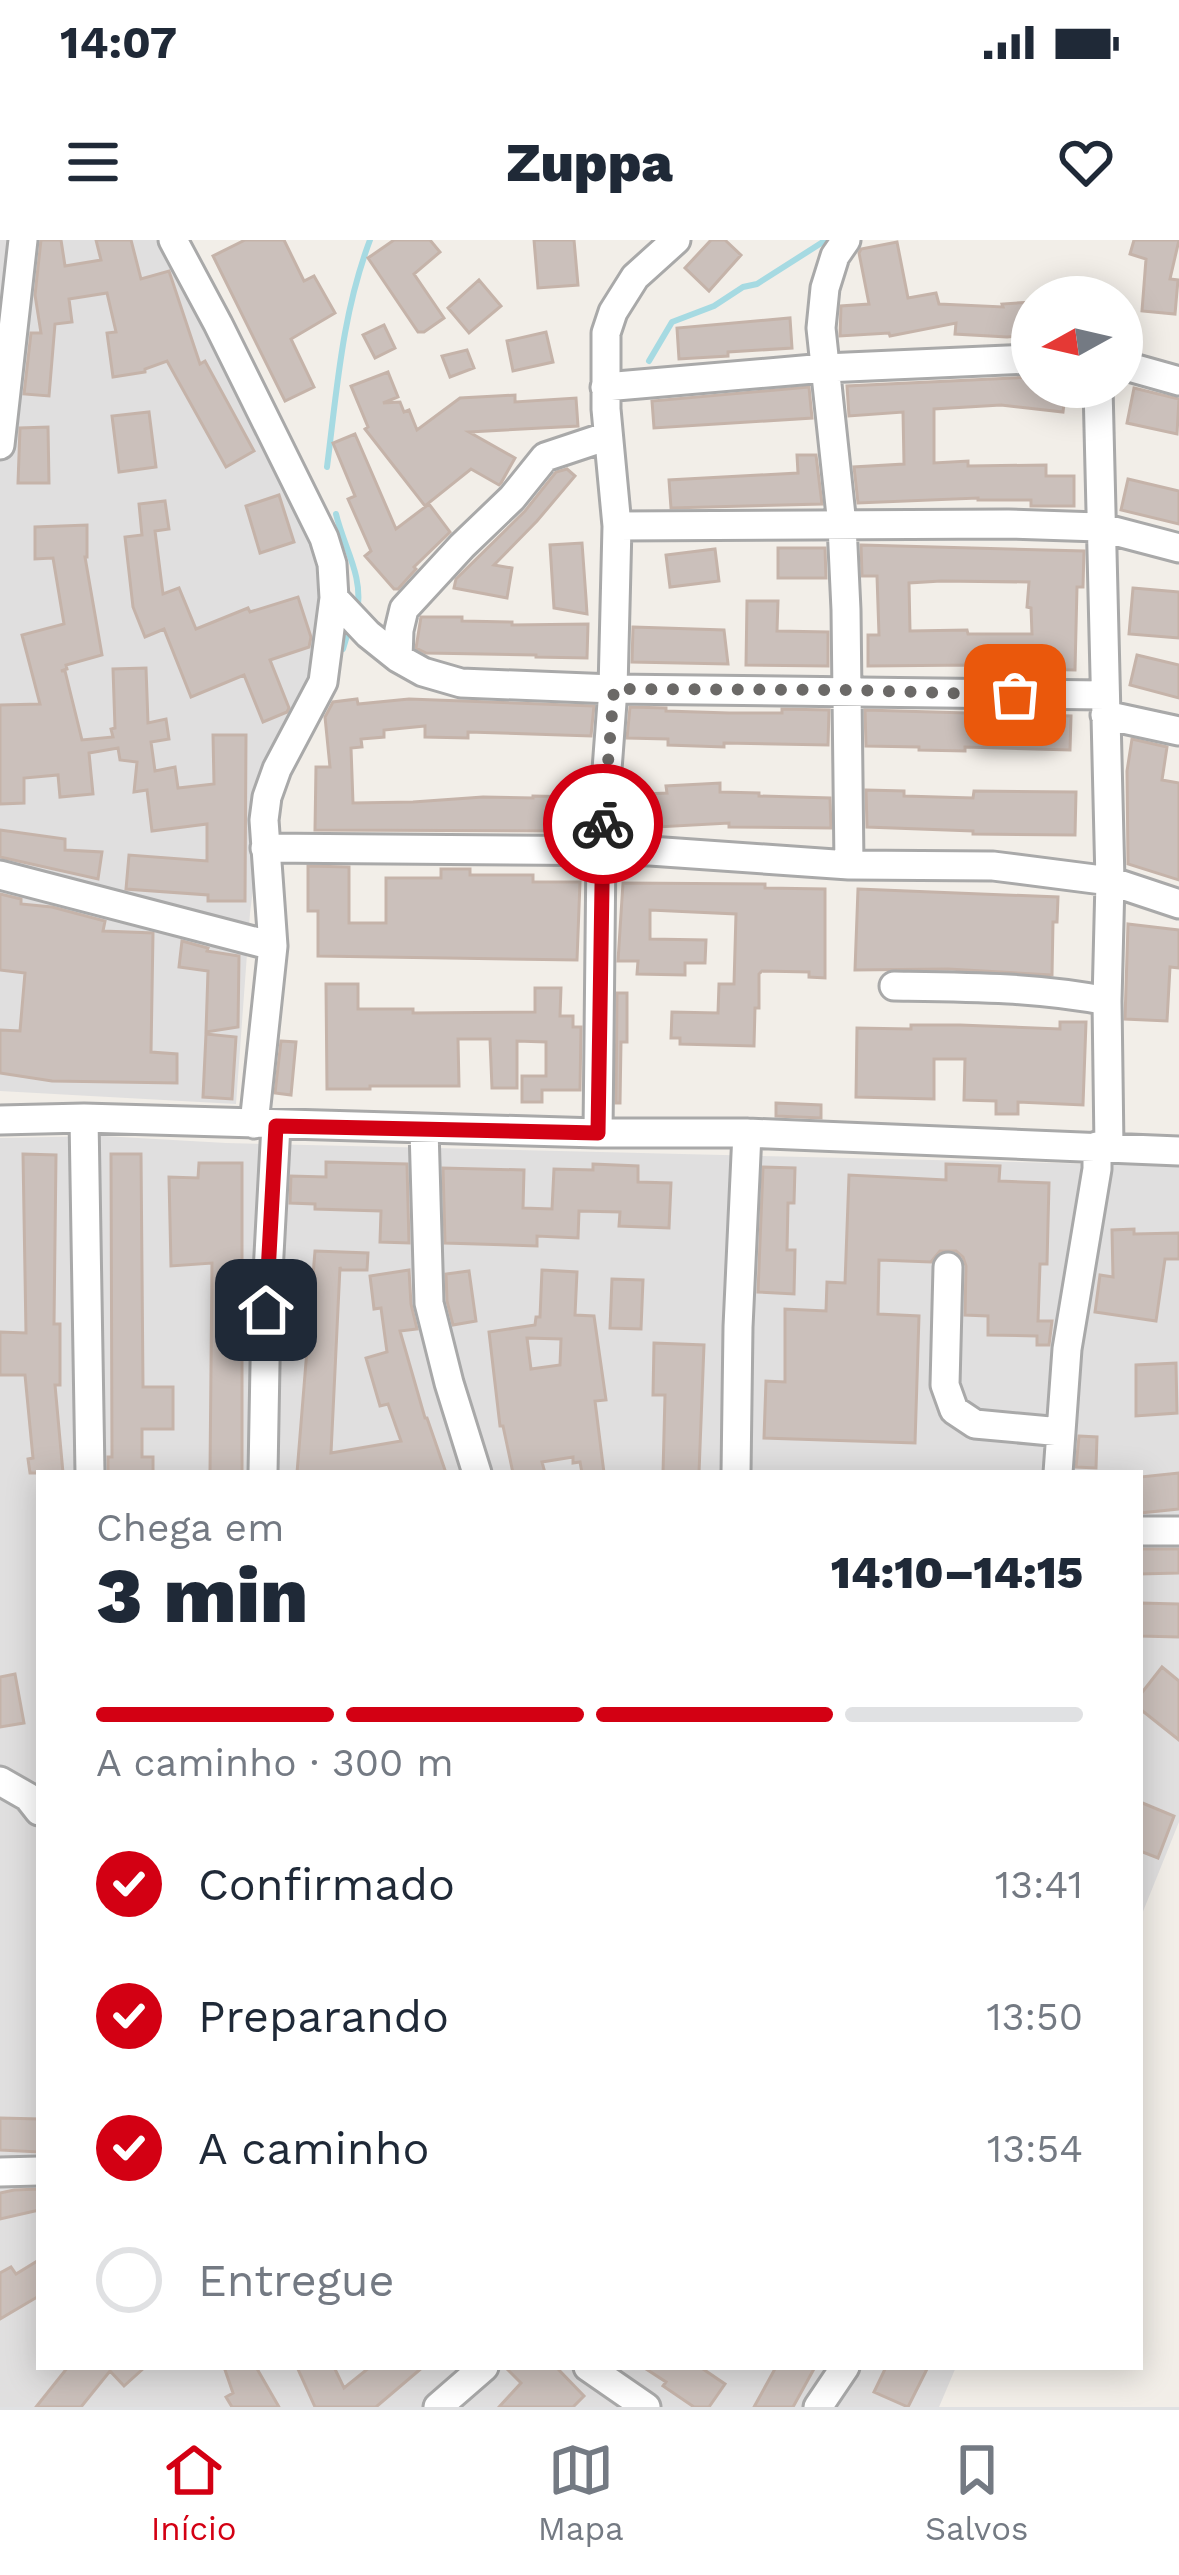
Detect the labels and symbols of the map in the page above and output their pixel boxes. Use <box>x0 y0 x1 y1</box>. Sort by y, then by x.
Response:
north arrow <box>1011 276 1143 408</box>
pin <box>964 644 1066 746</box>
courier <box>543 764 663 884</box>
pin <box>215 1259 317 1361</box>

